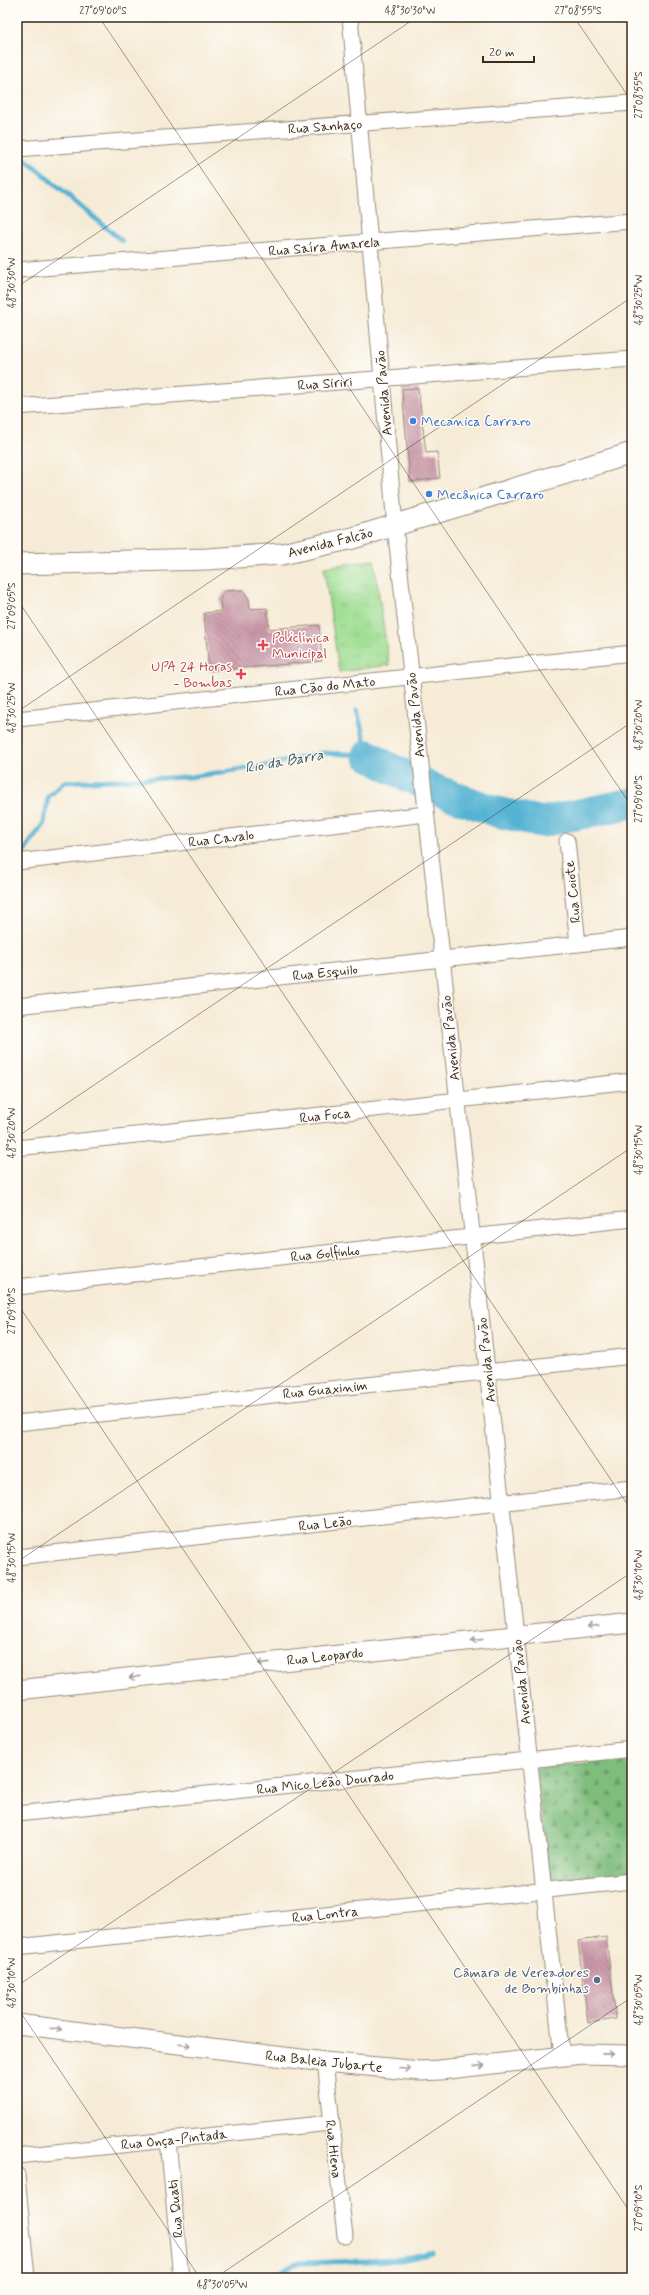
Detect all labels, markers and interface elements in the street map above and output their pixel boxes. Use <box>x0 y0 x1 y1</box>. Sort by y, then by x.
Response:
text: 27°09'00"S <box>79 4 127 18</box>
text: 48°30'30"W <box>385 4 435 18</box>
text: 27°08'55"S <box>554 4 602 18</box>
scale bar <box>483 38 534 64</box>
text: 20 m <box>489 45 515 61</box>
text: 27°08'55"S <box>632 71 646 119</box>
street label: Rua Sanhaço <box>287 115 363 139</box>
street label: Rua Saíra Amarela <box>268 233 381 261</box>
text: 48°30'30"W <box>5 258 19 308</box>
text: 48°30'25"W <box>632 275 646 325</box>
street label: Avenida Pavão <box>371 349 397 437</box>
street label: Rua Siriri <box>297 373 353 395</box>
place label: Mecanica Carraro <box>421 413 531 431</box>
marker: Mecanica Carraro <box>408 416 418 426</box>
place label: Mecânica Carraro <box>437 486 544 504</box>
marker: Mecânica Carraro <box>424 489 434 499</box>
street label: Avenida Falcão <box>286 524 375 562</box>
text: 27°09'05"S <box>5 582 19 630</box>
place label: Policlínica Municipal <box>272 629 329 663</box>
marker: Policlínica Municipal <box>257 639 269 651</box>
place label: UPA 24 Horas - Bombas <box>151 658 232 692</box>
marker: UPA 24 Horas - Bombas <box>235 668 247 680</box>
street label: Avenida Pavão <box>403 671 429 759</box>
street label: Rua Cão do Mato <box>274 673 376 701</box>
text: 48°30'25"W <box>5 683 19 733</box>
text: 48°30'20"W <box>632 700 646 750</box>
water label: Rio da Barra <box>243 745 326 779</box>
text: 27°09'00"S <box>632 775 646 823</box>
street label: Rua Cavalo <box>187 826 255 852</box>
street label: Rua Coiote <box>561 859 585 924</box>
street label: Rua Esquilo <box>292 961 359 985</box>
street label: Avenida Pavão <box>438 994 464 1082</box>
street label: Rua Foca <box>299 1104 352 1128</box>
text: 48°30'20"W <box>5 1108 19 1158</box>
text: 48°30'15"W <box>632 1125 646 1175</box>
street label: Rua Golfinho <box>290 1241 361 1267</box>
text: 27°09'10"S <box>5 1287 19 1334</box>
street label: Avenida Pavão <box>474 1316 500 1404</box>
street label: Rua Guaxinim <box>282 1377 368 1403</box>
street label: Rua Leão <box>298 1512 353 1536</box>
text: 48°30'15"W <box>5 1533 19 1583</box>
text: 48°30'10"W <box>632 1550 646 1600</box>
one-way arrow <box>587 1623 600 1631</box>
one-way arrow <box>471 1636 484 1644</box>
street label: Avenida Pavão <box>509 1638 535 1726</box>
street label: Rua Leopardo <box>286 1644 364 1670</box>
one-way arrow <box>258 1659 271 1667</box>
one-way arrow <box>129 1673 142 1681</box>
street label: Rua Mico Leão Dourado <box>256 1767 395 1799</box>
street label: Rua Lontra <box>291 1903 359 1927</box>
text: 48°30'10"W <box>5 1958 19 2008</box>
place label: Câmara de Vereadores de Bombinhas <box>453 1964 589 1998</box>
marker: Câmara de Vereadores de Bombinhas <box>592 1975 602 1985</box>
text: 48°30'05"W <box>632 1975 646 2025</box>
one-way arrow <box>49 2025 62 2033</box>
one-way arrow <box>178 2041 191 2049</box>
street label: Rua Baleia Jubarte <box>264 2047 383 2077</box>
one-way arrow <box>601 2051 614 2058</box>
one-way arrow <box>472 2062 485 2070</box>
one-way arrow <box>398 2066 411 2073</box>
street label: Rua Hiena <box>320 2119 346 2179</box>
street label: Rua Onça-Pintada <box>120 2125 229 2155</box>
street label: Rua Quati <box>164 2179 188 2239</box>
text: 27°09'10"S <box>632 2184 646 2231</box>
text: 48°30'05"W <box>197 2278 247 2292</box>

